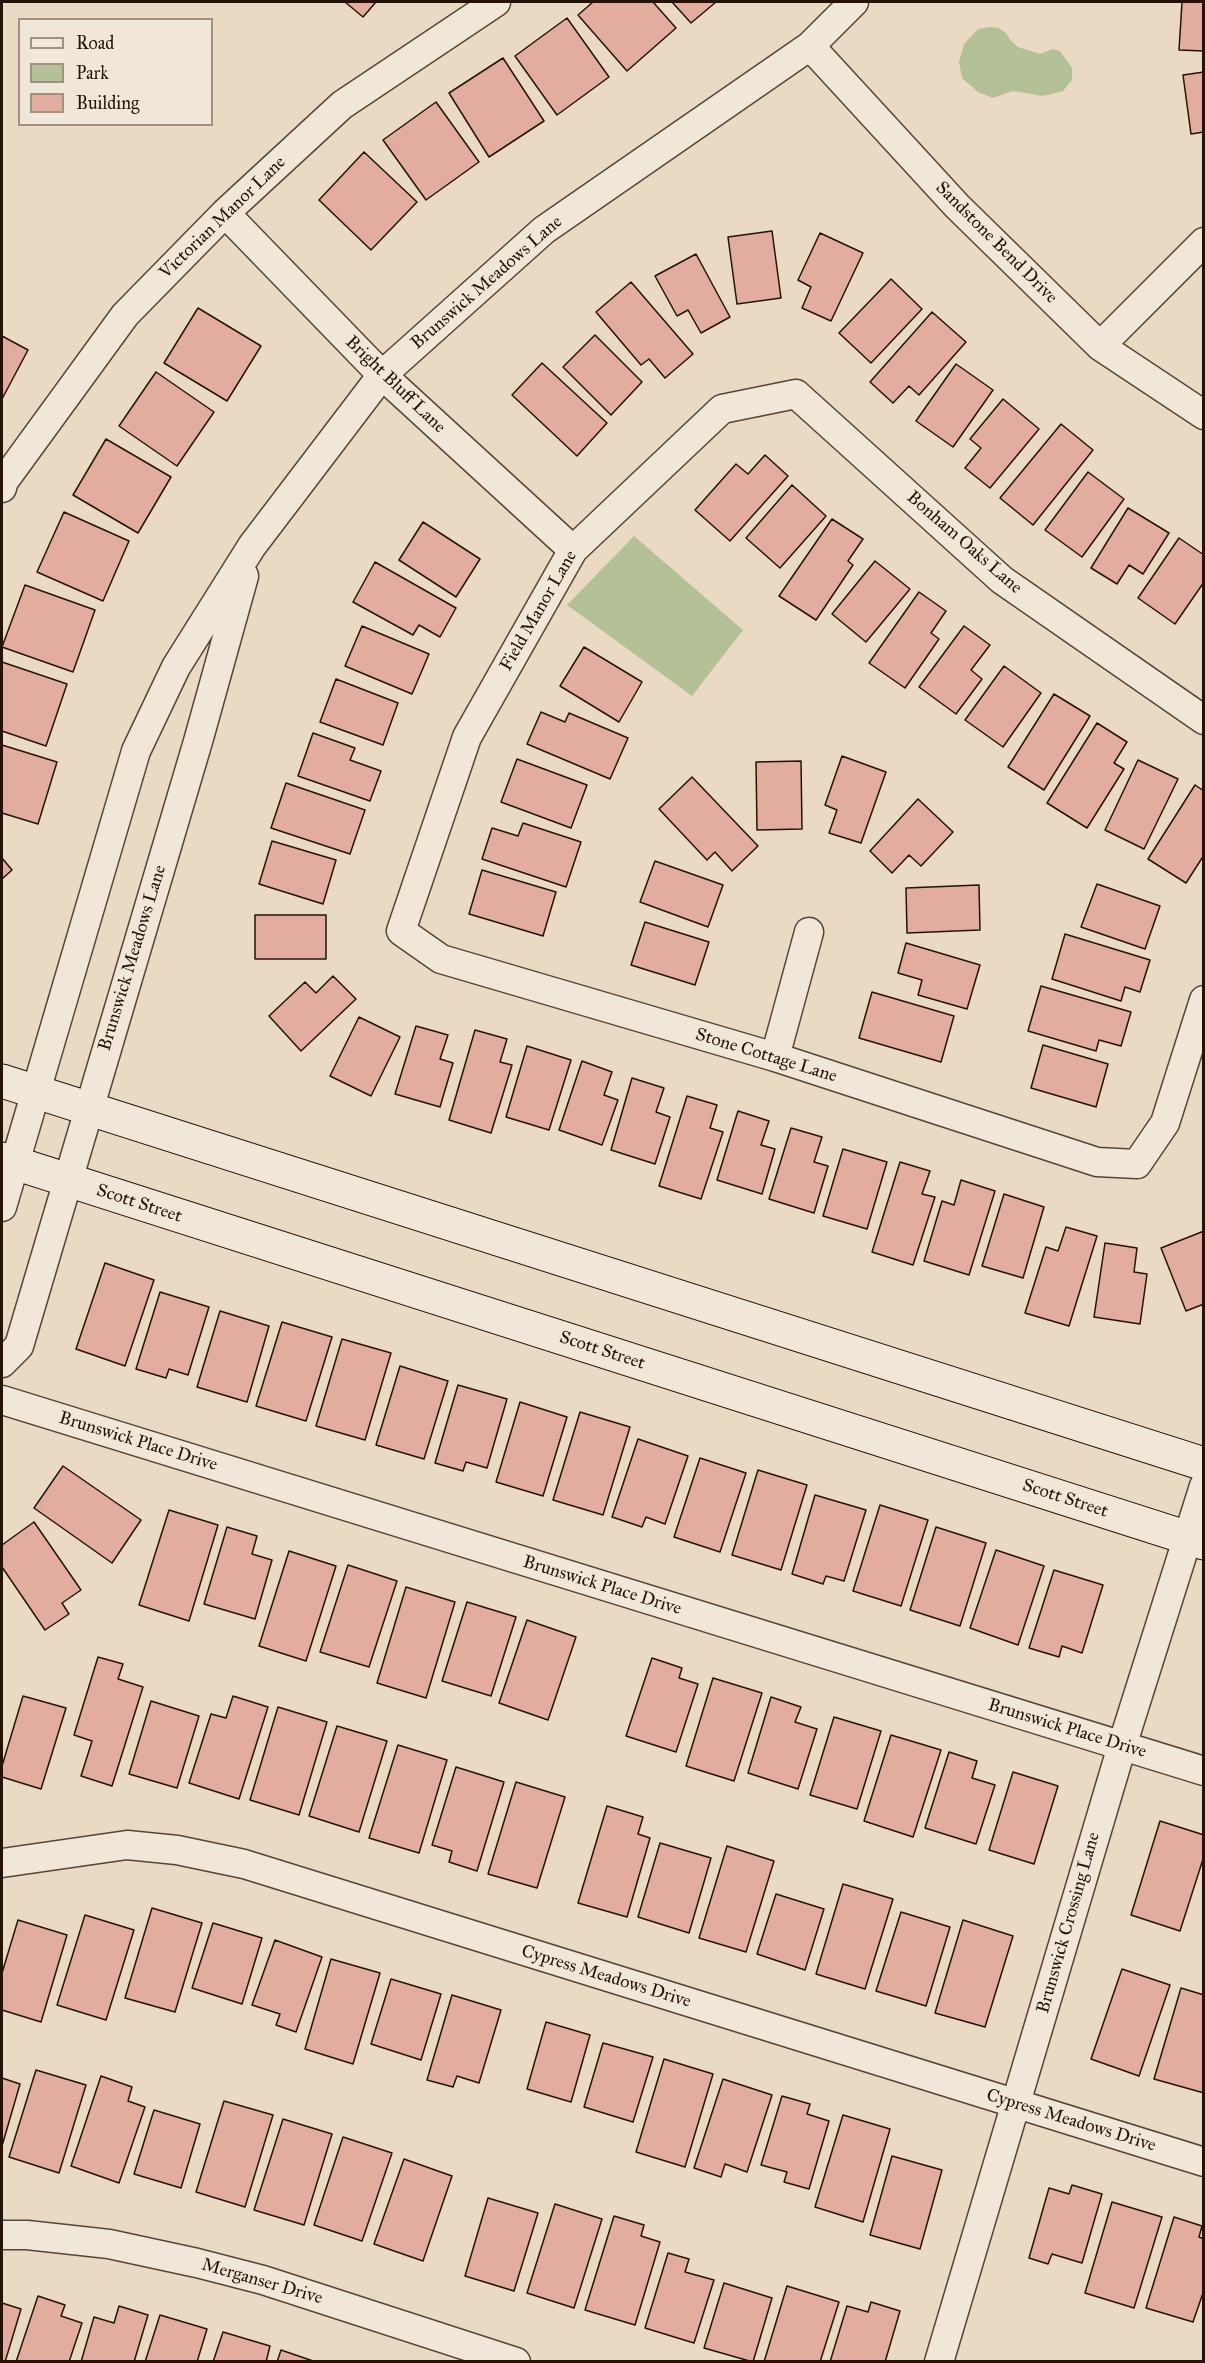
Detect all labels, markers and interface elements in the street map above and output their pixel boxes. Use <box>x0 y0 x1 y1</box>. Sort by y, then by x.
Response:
legend <box>18 18 213 126</box>
text: Road <box>76 32 114 54</box>
text: Park <box>76 62 109 84</box>
text: Building <box>76 92 139 114</box>
street label: Victorian Manor Lane <box>155 152 291 284</box>
street label: Sandstone Bend Drive <box>931 178 1061 308</box>
street label: Brunswick Meadows Lane <box>407 212 567 354</box>
street label: Bright Bluff Lane <box>340 332 450 438</box>
street label: Bonham Oaks Lane <box>902 487 1026 599</box>
street label: Field Manor Lane <box>496 547 582 675</box>
street label: Brunswick Meadows Lane <box>94 863 172 1053</box>
street label: Stone Cottage Lane <box>693 1024 839 1088</box>
street label: Scott Street <box>94 1180 184 1228</box>
street label: Scott Street <box>557 1327 647 1375</box>
street label: Brunswick Place Drive <box>56 1408 220 1476</box>
street label: Scott Street <box>1020 1475 1110 1523</box>
street label: Brunswick Place Drive <box>520 1552 684 1620</box>
street label: Brunswick Place Drive <box>985 1695 1149 1763</box>
street label: Brunswick Crossing Lane <box>1033 1830 1105 2016</box>
street label: Cypress Meadows Drive <box>519 1941 693 2013</box>
street label: Cypress Meadows Drive <box>984 2085 1158 2157</box>
street label: Merganser Drive <box>199 2254 325 2310</box>

